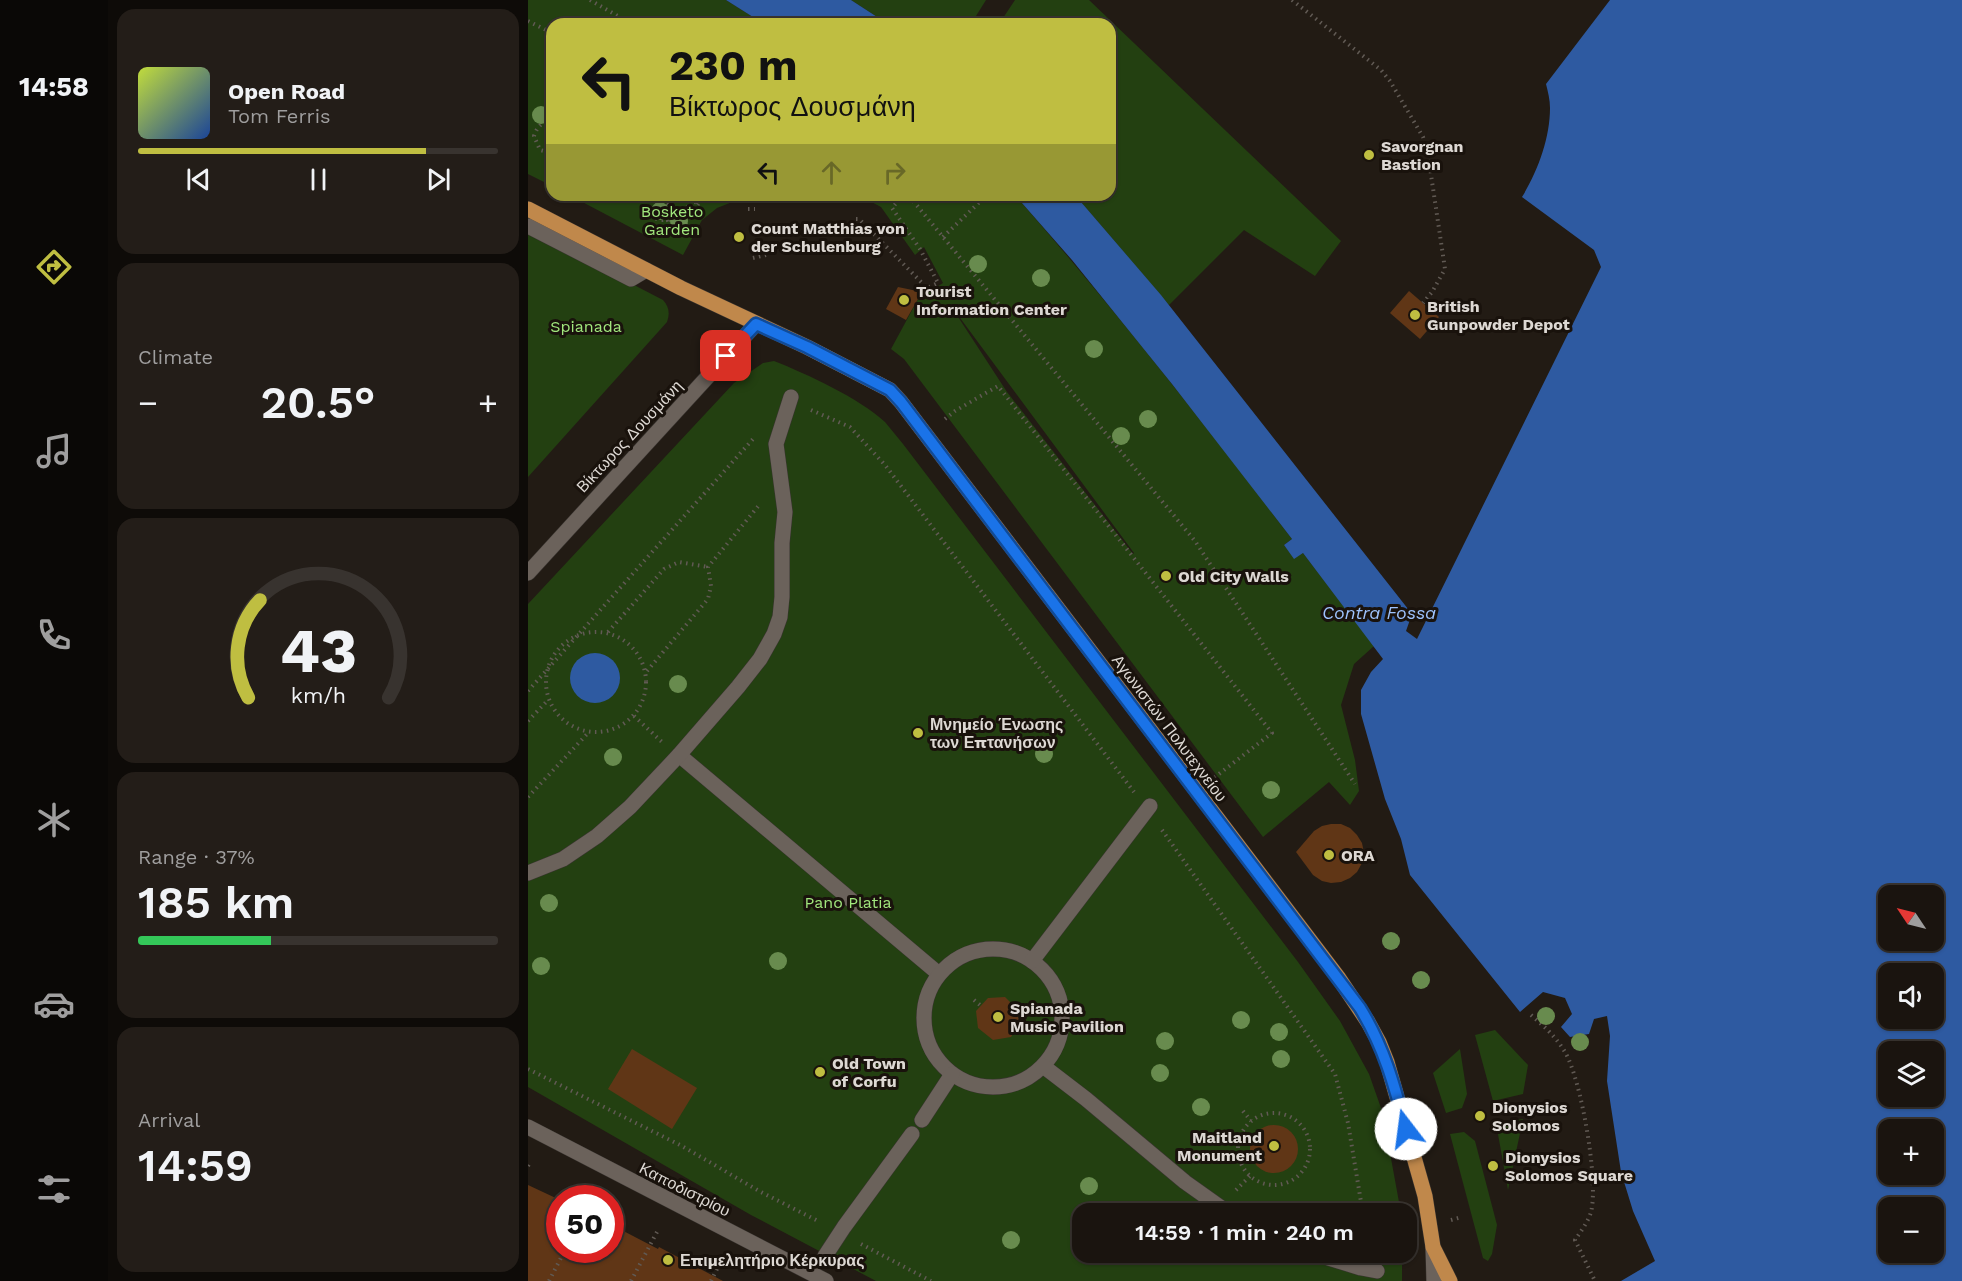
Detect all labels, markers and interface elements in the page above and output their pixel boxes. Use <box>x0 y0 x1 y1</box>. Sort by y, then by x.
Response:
text: 230 m <box>669 41 798 90</box>
icon: left <box>570 42 648 120</box>
text: 14:58 <box>19 71 89 103</box>
text: Open Road <box>228 79 345 104</box>
text: Βίκτωρος Δουσμάνη <box>669 91 916 123</box>
text: Tom Ferris <box>228 104 331 128</box>
place label: Savorgnan Bastion <box>1381 137 1463 174</box>
marker: Savorgnan Bastion <box>1362 148 1376 162</box>
icon: left <box>752 156 785 189</box>
icon: ahead <box>815 156 848 189</box>
icon: right <box>878 156 911 189</box>
icon: previous <box>182 163 215 196</box>
icon: pause <box>302 163 335 196</box>
icon: next <box>422 163 455 196</box>
park label: Bosketo Garden <box>641 202 703 239</box>
place label: Count Matthias von der Schulenburg <box>751 219 905 256</box>
marker: Count Matthias von der Schulenburg <box>732 230 746 244</box>
icon: directions <box>33 246 75 288</box>
place label: Tourist Information Center <box>916 282 1067 319</box>
marker: Tourist Information Center <box>897 293 911 307</box>
place label: British Gunpowder Depot <box>1427 297 1570 334</box>
marker: British Gunpowder Depot <box>1408 308 1422 322</box>
park label: Spianada <box>550 317 622 336</box>
pin <box>700 330 751 381</box>
icon: arrive <box>709 339 742 372</box>
text: Climate <box>138 345 213 369</box>
text: 20.5° <box>260 376 376 429</box>
street label: Βίκτωρος Δουσμάνη <box>573 376 686 496</box>
text: − <box>138 383 158 422</box>
text: + <box>478 383 498 422</box>
icon: music <box>33 430 75 472</box>
place label: Old City Walls <box>1178 567 1289 586</box>
marker: Old City Walls <box>1159 569 1173 583</box>
water label: Contra Fossa <box>1322 602 1436 623</box>
icon: phone <box>33 614 75 656</box>
text: 43 <box>279 614 357 687</box>
street label: Αγωνιστών Πολυτεχνείου <box>1108 651 1231 806</box>
text: km/h <box>290 683 346 708</box>
place label: Μνημείο Ένωσης των Επτανήσων <box>930 715 1063 752</box>
marker: Μνημείο Ένωσης των Επτανήσων <box>911 726 925 740</box>
icon: climate <box>33 799 75 841</box>
text: Range · 37% <box>138 845 255 869</box>
place label: ORA <box>1341 846 1375 865</box>
marker: ORA <box>1322 848 1336 862</box>
text: 185 km <box>138 876 294 929</box>
north arrow <box>1878 885 1944 951</box>
map controls <box>1878 885 1944 1263</box>
park label: Pano Platia <box>804 893 892 912</box>
button: sound <box>1878 963 1944 1029</box>
icon: car <box>33 983 75 1025</box>
place label: Spianada Music Pavilion <box>1010 999 1124 1036</box>
marker: Spianada Music Pavilion <box>991 1010 1005 1024</box>
button: layers <box>1878 1041 1944 1107</box>
place label: Old Town of Corfu <box>832 1054 906 1091</box>
marker: Old Town of Corfu <box>813 1065 827 1079</box>
position arrow <box>1374 1097 1438 1161</box>
place label: Dionysios Solomos <box>1492 1098 1568 1135</box>
text: Arrival <box>138 1108 200 1132</box>
marker: Dionysios Solomos <box>1473 1109 1487 1123</box>
button: + <box>1878 1119 1944 1185</box>
place label: Maitland Monument <box>1177 1128 1262 1165</box>
text: 14:59 <box>138 1139 253 1192</box>
marker: Maitland Monument <box>1267 1139 1281 1153</box>
place label: Dionysios Solomos Square <box>1505 1148 1633 1185</box>
street label: Καποδιστρίου <box>636 1158 733 1220</box>
marker: Dionysios Solomos Square <box>1486 1159 1500 1173</box>
icon: filters <box>33 1168 75 1210</box>
speed limit sign: 50 <box>546 1185 624 1263</box>
button: − <box>1878 1197 1944 1263</box>
text: 14:59 · 1 min · 240 m <box>1135 1220 1354 1245</box>
place label: Επιμελητήριο Κέρκυρας <box>680 1251 865 1270</box>
marker: Επιμελητήριο Κέρκυρας <box>661 1253 675 1267</box>

